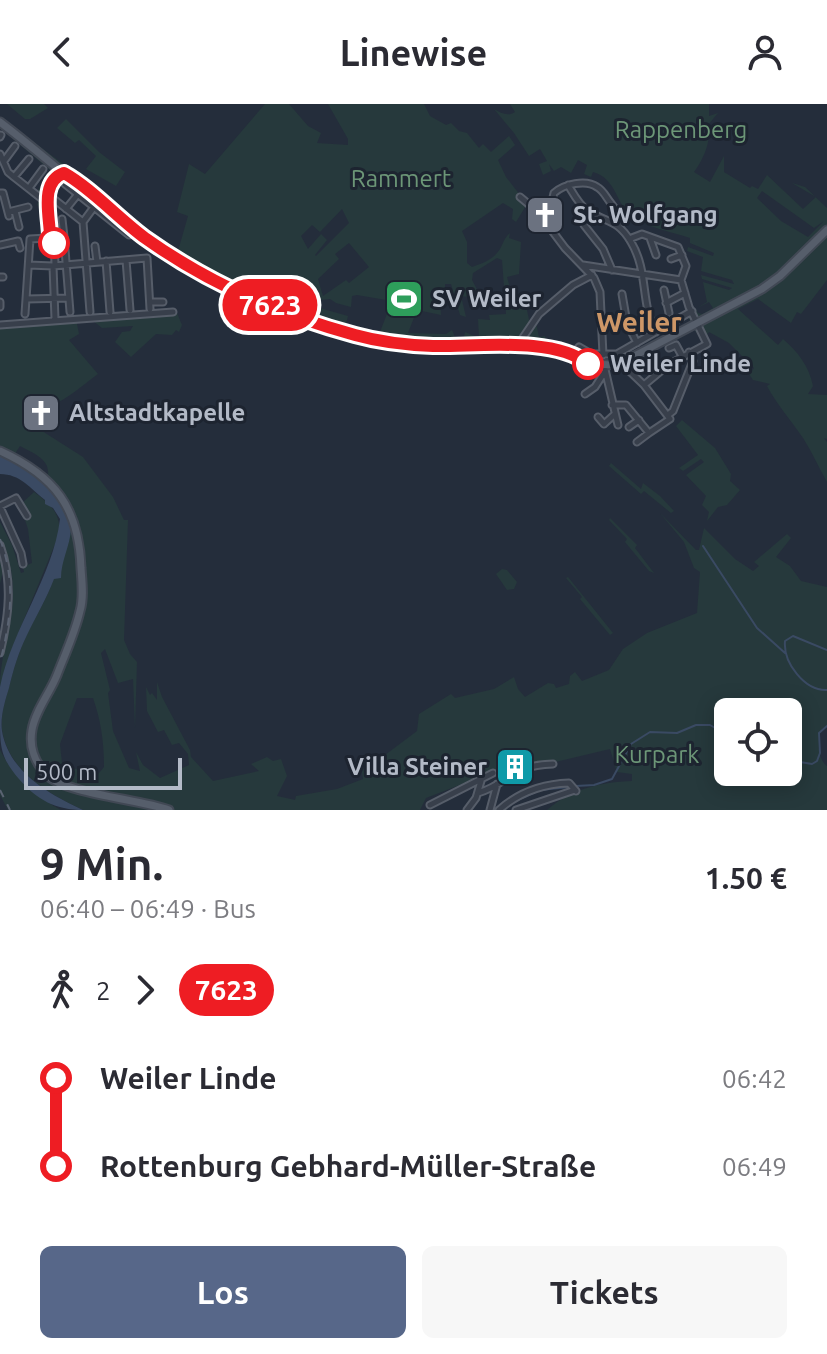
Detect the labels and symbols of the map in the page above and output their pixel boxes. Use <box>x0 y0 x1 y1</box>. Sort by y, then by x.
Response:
park label: Rappenberg <box>615 116 747 143</box>
park label: Rammert <box>351 165 452 192</box>
church icon: St. Wolfgang <box>524 194 566 236</box>
place label: St. Wolfgang <box>573 201 718 228</box>
unlabelled marker <box>39 228 69 258</box>
sports icon: SV Weiler <box>383 278 425 320</box>
line badge: 7623 <box>214 279 326 331</box>
place label: SV Weiler <box>432 285 541 312</box>
district label: Weiler <box>596 306 682 337</box>
marker: Weiler Linde <box>573 349 603 379</box>
place label: Weiler Linde <box>610 350 751 377</box>
church icon: Altstadtkapelle <box>20 392 62 434</box>
place label: Altstadtkapelle <box>69 399 245 426</box>
park label: Kurpark <box>615 741 699 768</box>
building icon: Villa Steiner <box>494 746 536 788</box>
place label: Villa Steiner <box>347 753 487 780</box>
scale bar <box>24 754 182 790</box>

